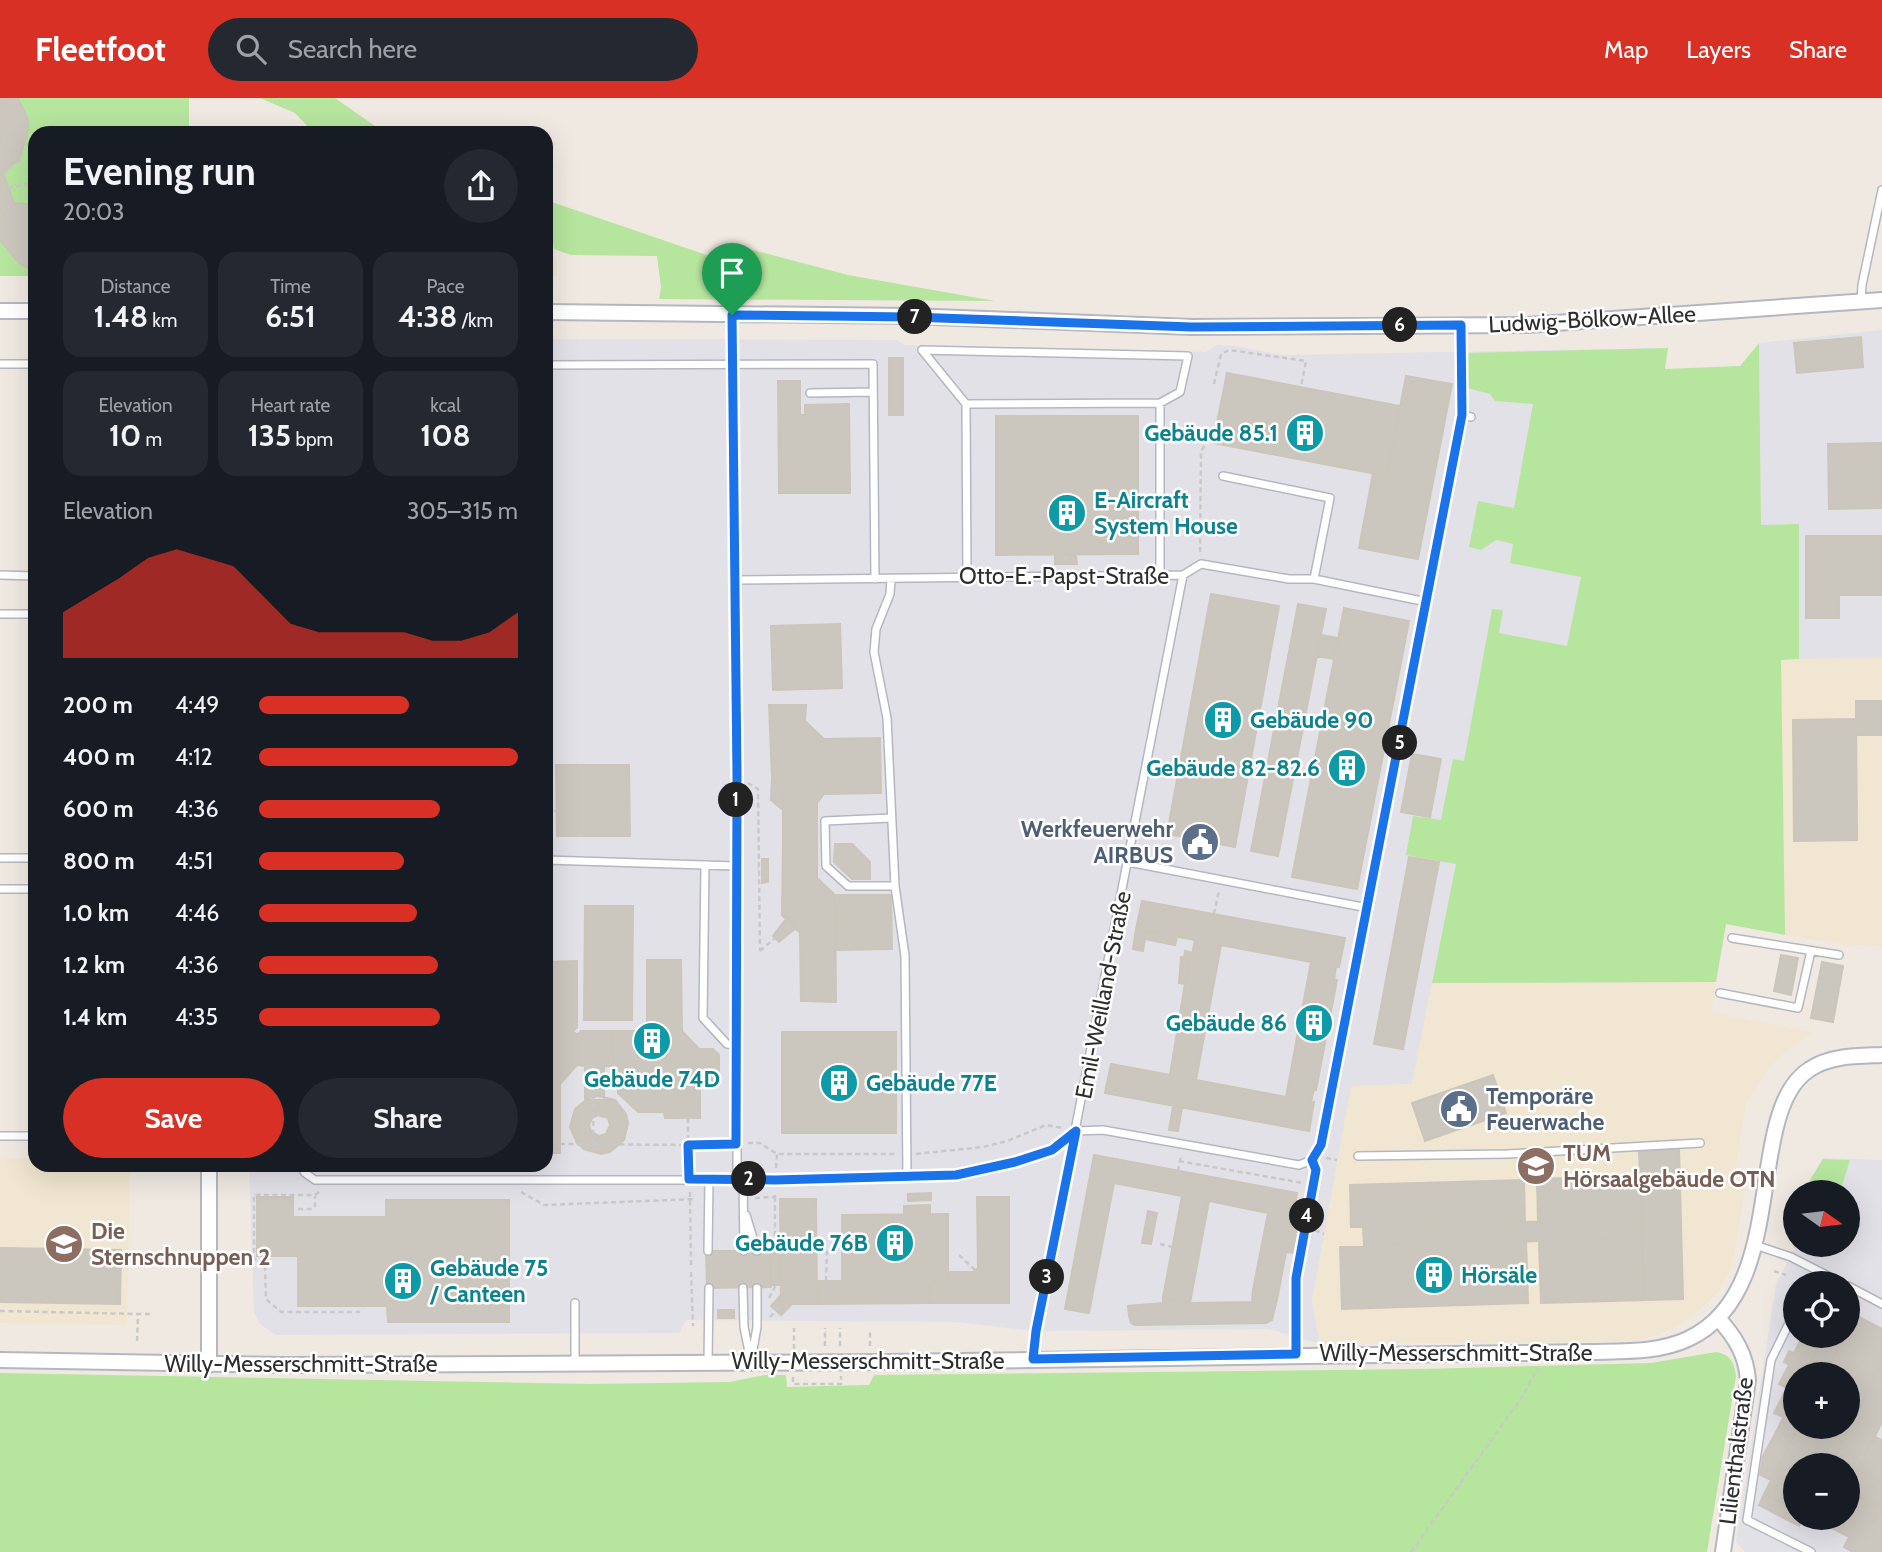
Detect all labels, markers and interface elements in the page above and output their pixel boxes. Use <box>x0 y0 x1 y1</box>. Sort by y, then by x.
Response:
search box <box>208 18 698 81</box>
text: Fleetfoot <box>35 29 166 69</box>
icon: search <box>232 30 270 68</box>
text: Search here <box>288 33 417 65</box>
text: Map <box>1604 35 1648 64</box>
text: Layers <box>1686 35 1751 64</box>
text: Share <box>1789 35 1847 64</box>
text: Evening run <box>63 148 256 195</box>
button: share <box>444 149 518 223</box>
text: 20:03 <box>63 198 124 226</box>
pin <box>702 243 762 315</box>
icon: arrive <box>713 254 751 292</box>
text: Distance <box>101 275 170 298</box>
text: Time <box>270 275 311 298</box>
text: Pace <box>427 275 464 298</box>
text: 1.48 <box>94 298 148 335</box>
text: 6:51 <box>265 298 316 335</box>
text: 4:38 <box>398 298 458 335</box>
pin: 7 <box>898 300 932 334</box>
street label: Ludwig-Bölkow-Allee <box>1488 300 1697 338</box>
text: 7 <box>910 305 919 328</box>
pin: 6 <box>1382 308 1418 342</box>
text: km <box>148 309 177 332</box>
text: /km <box>458 309 493 332</box>
text: 6 <box>1394 313 1405 336</box>
text: Elevation <box>98 394 173 417</box>
text: Heart rate <box>251 394 330 417</box>
text: kcal <box>430 394 461 417</box>
building icon: Gebäude 85.1 <box>1284 412 1326 454</box>
text: 10 <box>109 417 141 454</box>
text: 135 <box>248 417 291 454</box>
text: 108 <box>420 417 471 454</box>
place label: Gebäude 85.1 <box>1144 419 1278 447</box>
text: m <box>141 428 162 451</box>
text: bpm <box>291 428 333 451</box>
place label: E-Aircraft System House <box>1094 486 1238 540</box>
building icon: E-Aircraft System House <box>1046 492 1088 534</box>
text: Elevation <box>63 497 153 525</box>
text: 305–315 m <box>407 497 518 525</box>
street label: Otto-E.-Papst-Straße <box>959 562 1169 590</box>
text: 200 m <box>63 691 133 719</box>
text: 4:49 <box>175 691 219 719</box>
building icon: Gebäude 90 <box>1202 699 1244 741</box>
place label: Gebäude 90 <box>1250 706 1374 734</box>
pin: 5 <box>1382 726 1418 760</box>
text: 5 <box>1394 731 1405 754</box>
text: 400 m <box>63 743 135 771</box>
text: 4:12 <box>175 743 213 771</box>
building icon: Gebäude 82-82.6 <box>1326 747 1368 789</box>
place label: Gebäude 82-82.6 <box>1146 754 1320 782</box>
pin: 1 <box>718 782 754 818</box>
text: 1 <box>732 788 739 811</box>
text: 600 m <box>63 795 134 823</box>
text: 4:36 <box>175 795 219 823</box>
place label: Werkfeuerwehr AIRBUS <box>1021 815 1173 869</box>
public building icon: Werkfeuerwehr AIRBUS <box>1179 821 1221 863</box>
text: 800 m <box>63 847 135 875</box>
text: 4:51 <box>175 847 213 875</box>
street label: Emil-Weilland-Straße <box>1069 889 1137 1101</box>
text: 1.0 km <box>63 899 129 927</box>
text: 4:46 <box>175 899 219 927</box>
text: 1.2 km <box>63 951 125 979</box>
text: 4:36 <box>175 951 219 979</box>
building icon: Gebäude 86 <box>1293 1002 1335 1044</box>
text: 1.4 km <box>63 1003 127 1031</box>
text: 4:35 <box>175 1003 218 1031</box>
place label: Gebäude 86 <box>1166 1009 1287 1037</box>
building icon: Gebäude 74D <box>631 1020 673 1062</box>
building icon: Gebäude 77E <box>818 1062 860 1104</box>
place label: Gebäude 74D <box>584 1065 720 1093</box>
place label: Gebäude 77E <box>866 1069 997 1097</box>
button: Save <box>63 1078 284 1158</box>
button: Share <box>298 1078 518 1158</box>
place label: Temporäre Feuerwache <box>1486 1082 1604 1136</box>
public building icon: Temporäre Feuerwache <box>1438 1088 1480 1130</box>
place label: TUM Hörsaalgebäude OTN <box>1563 1139 1776 1193</box>
school or university icon: TUM Hörsaalgebäude OTN <box>1515 1145 1557 1187</box>
pin: 2 <box>732 1162 766 1196</box>
text: 2 <box>743 1167 754 1190</box>
north arrow <box>1783 1180 1860 1256</box>
map controls <box>1783 1180 1860 1530</box>
pin: 4 <box>1290 1198 1324 1234</box>
text: 4 <box>1301 1204 1312 1227</box>
place label: Die Sternschnuppen 2 <box>91 1217 270 1271</box>
building icon: Gebäude 76B <box>874 1222 916 1264</box>
school or university icon: Die Sternschnuppen 2 <box>43 1223 85 1265</box>
place label: Gebäude 76B <box>735 1229 868 1257</box>
place label: Gebäude 75 / Canteen <box>429 1254 548 1308</box>
building icon: Hörsäle <box>1413 1254 1455 1296</box>
building icon: Gebäude 75 / Canteen <box>382 1260 424 1302</box>
pin: 3 <box>1030 1260 1064 1294</box>
place label: Hörsäle <box>1461 1261 1537 1289</box>
text: 3 <box>1041 1265 1052 1288</box>
button: locate <box>1783 1271 1860 1348</box>
street label: Willy-Messerschmitt-Straße <box>1319 1339 1593 1367</box>
street label: Willy-Messerschmitt-Straße <box>731 1347 1005 1375</box>
street label: Willy-Messerschmitt-Straße <box>164 1350 438 1378</box>
button: + <box>1783 1362 1860 1439</box>
street label: Lilienthalstraße <box>1713 1376 1759 1526</box>
button: − <box>1783 1453 1860 1530</box>

